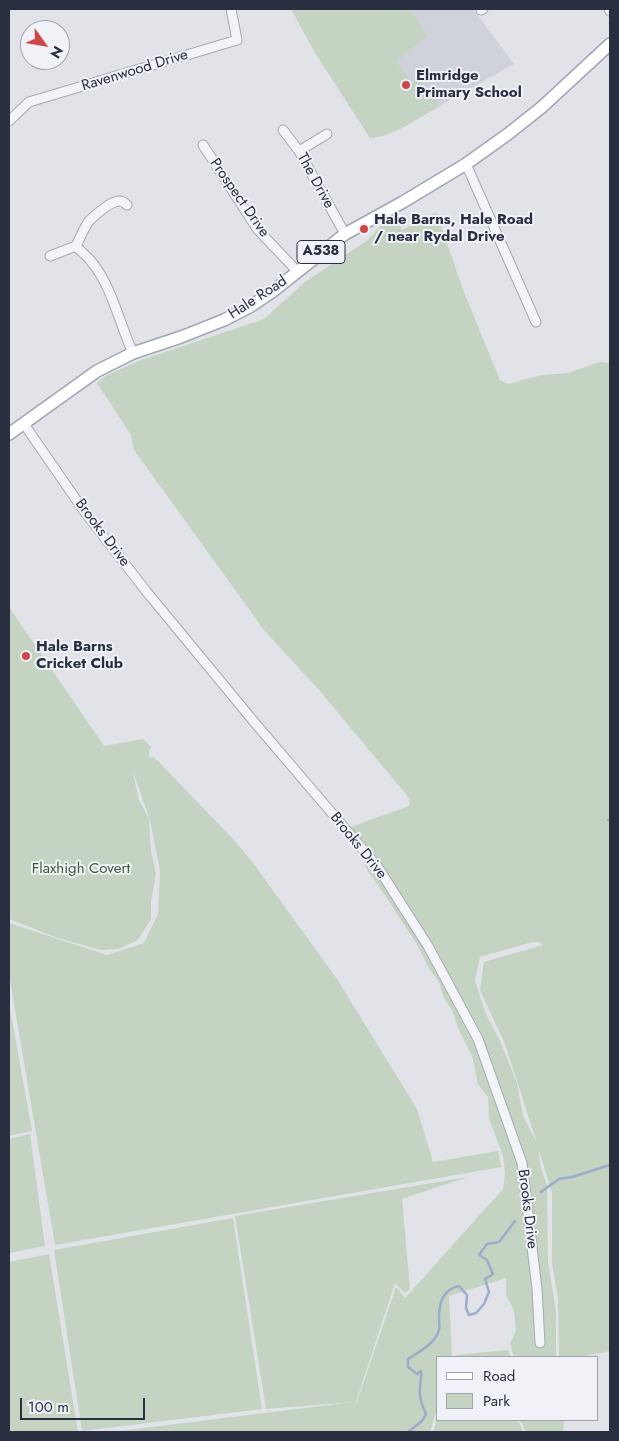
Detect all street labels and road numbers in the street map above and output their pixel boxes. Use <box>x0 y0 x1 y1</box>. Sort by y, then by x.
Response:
street label: Ravenwood Drive <box>80 46 190 96</box>
street label: The Drive <box>292 150 338 212</box>
street label: Prospect Drive <box>205 155 273 241</box>
road number: A538 <box>297 240 345 264</box>
street label: Hale Road <box>225 272 291 324</box>
street label: Brooks Drive <box>71 496 133 570</box>
street label: Brooks Drive <box>326 809 390 883</box>
street label: Brooks Drive <box>513 1168 541 1250</box>

